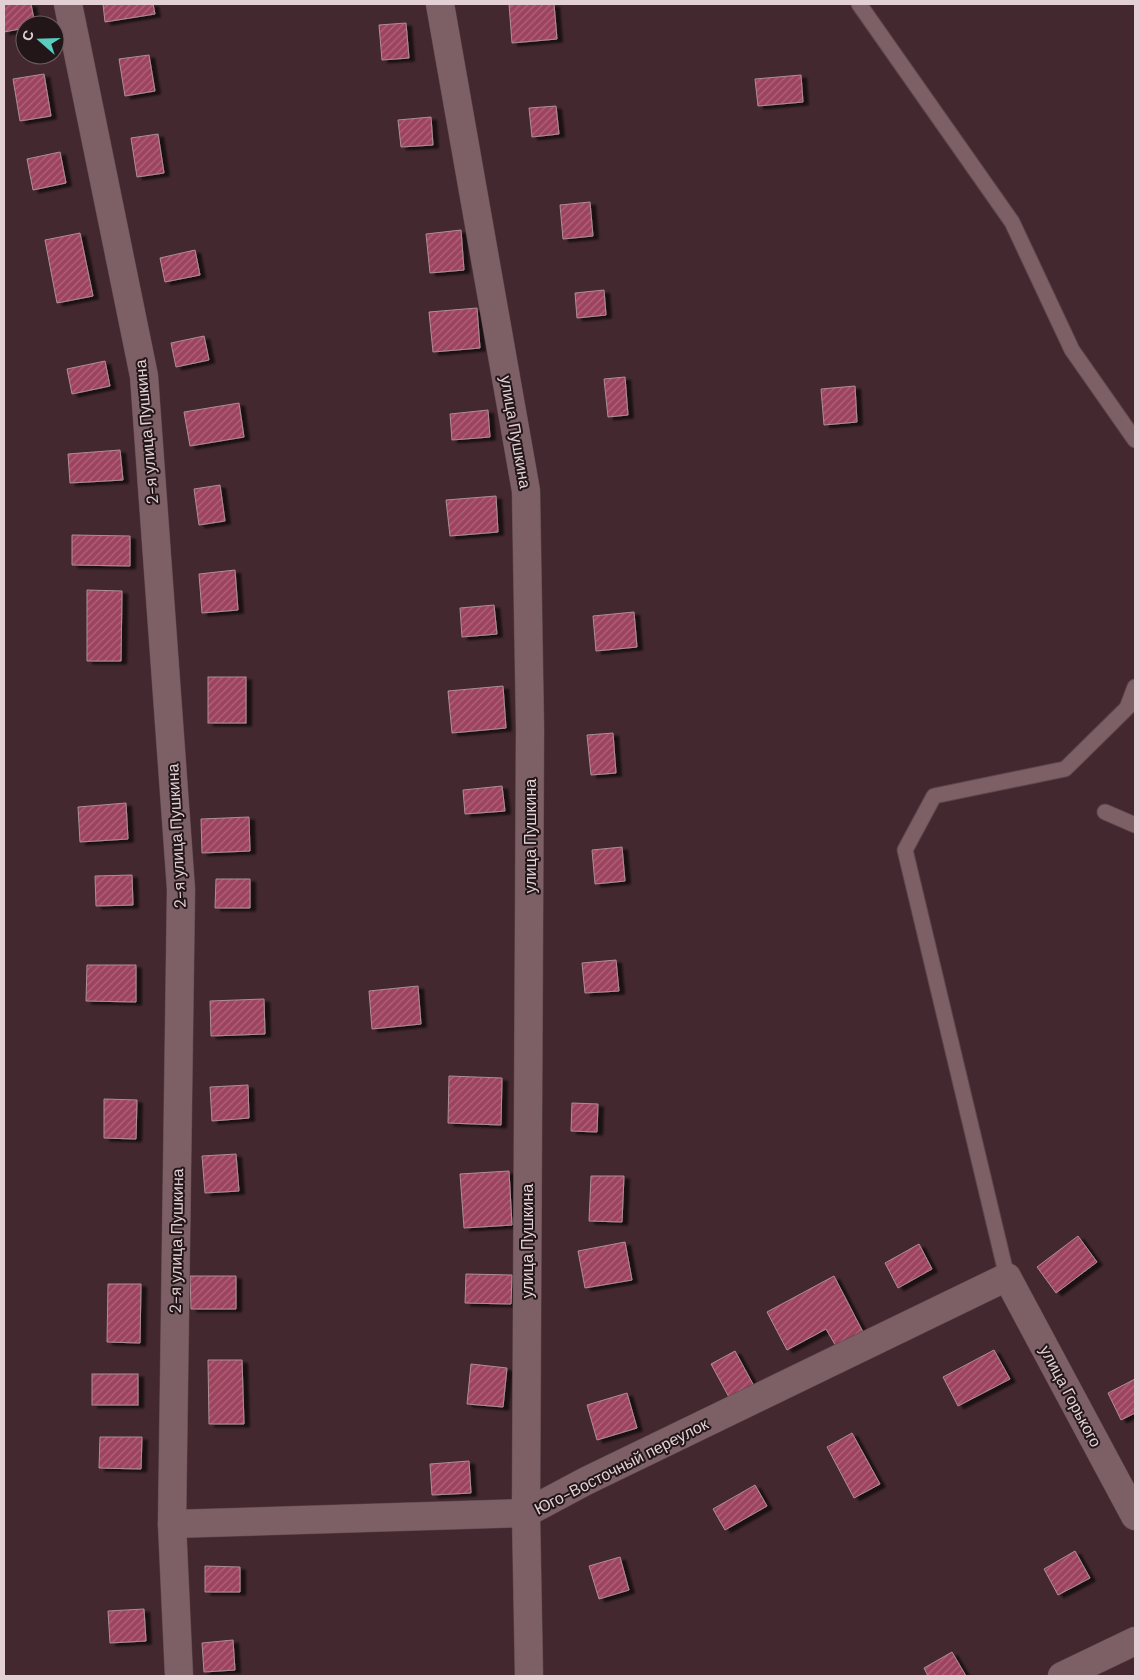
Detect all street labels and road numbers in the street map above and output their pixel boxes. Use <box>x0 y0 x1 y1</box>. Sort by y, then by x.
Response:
street label: 2-я улица Пушкина <box>130 359 163 505</box>
street label: улица Пушкина <box>495 374 536 490</box>
street label: 2-я улица Пушкина <box>162 763 191 909</box>
street label: улица Пушкина <box>520 779 541 893</box>
street label: 2-я улица Пушкина <box>165 1168 188 1314</box>
street label: улица Пушкина <box>517 1184 538 1298</box>
street label: улица Горького <box>1035 1342 1106 1451</box>
street label: Юго-Восточный переулок <box>531 1413 713 1520</box>

